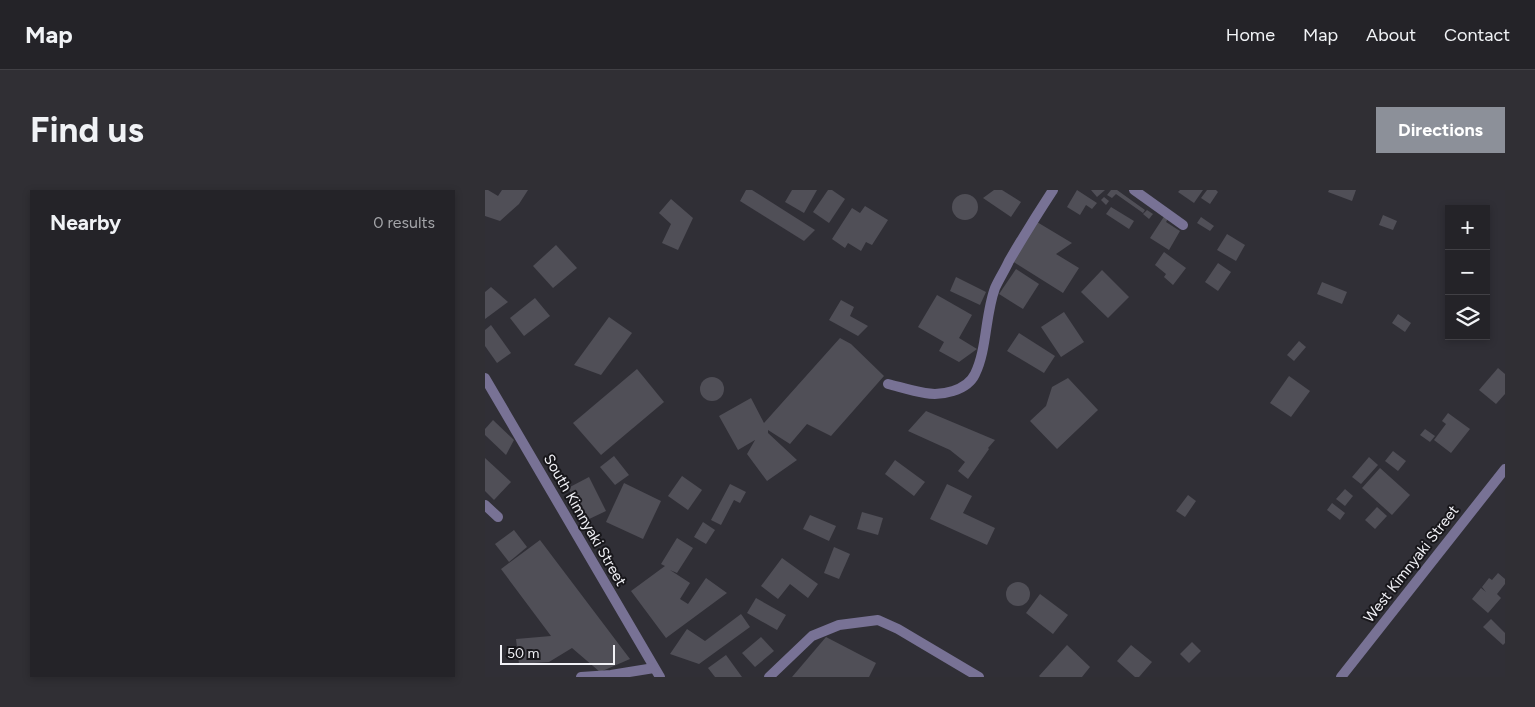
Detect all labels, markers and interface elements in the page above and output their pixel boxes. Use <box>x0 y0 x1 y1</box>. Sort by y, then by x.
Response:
text: Map <box>25 20 73 49</box>
text: Home <box>1226 24 1275 46</box>
text: Map <box>1303 24 1338 46</box>
text: About <box>1366 24 1416 46</box>
text: Contact <box>1444 24 1510 46</box>
button: Directions <box>1376 107 1505 153</box>
text: Find us <box>30 109 144 151</box>
map controls <box>1445 205 1490 340</box>
button: + <box>1445 205 1490 250</box>
text: Nearby <box>50 210 121 235</box>
text: 0 results <box>373 213 435 232</box>
button: − <box>1445 250 1490 295</box>
button: layers <box>1445 295 1490 340</box>
street label: South Kimnyaki Street <box>540 451 630 590</box>
street label: West Kimnyaki Street <box>1360 502 1463 626</box>
scale bar <box>500 642 615 665</box>
text: 50 m <box>507 645 539 662</box>

